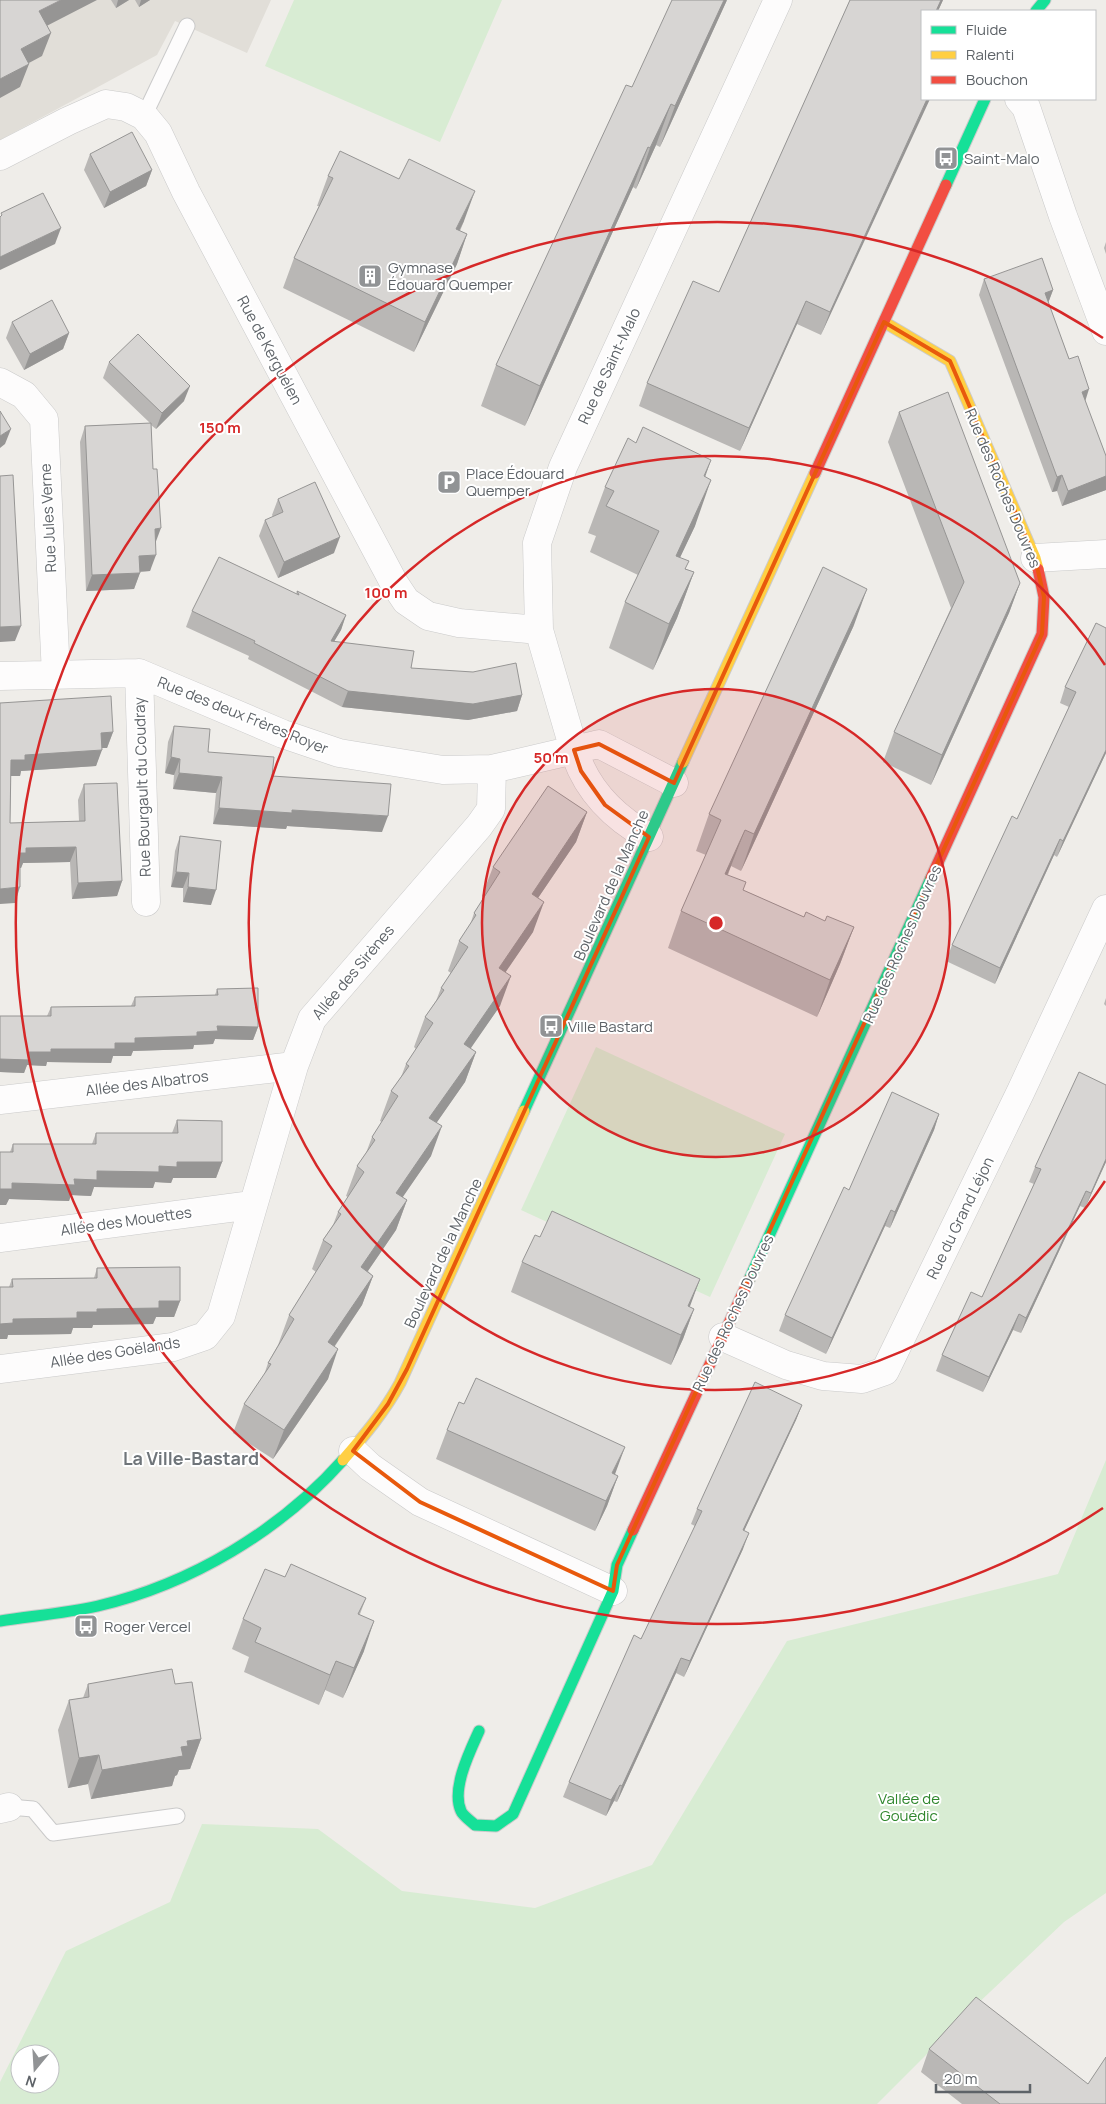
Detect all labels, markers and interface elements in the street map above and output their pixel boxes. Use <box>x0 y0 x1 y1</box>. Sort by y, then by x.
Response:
legend <box>921 10 1096 100</box>
text: Fluide <box>966 19 1007 40</box>
text: Ralenti <box>966 44 1014 65</box>
text: Bouchon <box>966 69 1028 90</box>
bus stop icon: Saint-Malo <box>933 145 959 171</box>
place label: Saint-Malo <box>964 148 1040 169</box>
place label: Gymnase Édouard Quemper <box>388 257 513 295</box>
building icon: Gymnase Édouard Quemper <box>357 263 383 289</box>
street label: Rue de Kerguélen <box>232 292 308 408</box>
street label: Rue de Saint-Malo <box>573 304 645 428</box>
street label: Rue des Roches Douvres <box>960 405 1046 571</box>
text: 150 m <box>199 417 241 438</box>
street label: Rue Jules Verne <box>35 463 61 573</box>
place label: Place Édouard Quemper <box>466 463 564 501</box>
parking icon: Place Édouard Quemper <box>436 469 462 495</box>
text: 100 m <box>365 582 407 603</box>
street label: Rue des deux Frères Royer <box>154 671 332 759</box>
street label: Rue Bourgault du Coudray <box>128 697 156 877</box>
text: 50 m <box>533 747 569 768</box>
street label: Boulevard de la Manche <box>568 806 654 964</box>
street label: Rue des Roches Douvres <box>858 861 946 1026</box>
centre of rings <box>707 914 725 932</box>
street label: Allée des Sirènes <box>307 920 399 1024</box>
bus stop icon: Ville Bastard <box>538 1013 564 1039</box>
place label: Ville Bastard <box>568 1016 653 1037</box>
street label: Allée des Albatros <box>84 1065 210 1101</box>
street label: Rue du Grand Léjon <box>921 1153 999 1283</box>
street label: Boulevard de la Manche <box>399 1175 487 1331</box>
street label: Allée des Mouettes <box>59 1201 193 1241</box>
street label: Rue des Roches Douvres <box>687 1231 779 1395</box>
street label: Allée des Goëlands <box>49 1331 182 1373</box>
district label: La Ville-Bastard <box>123 1446 259 1470</box>
bus stop icon: Roger Vercel <box>73 1613 99 1639</box>
place label: Roger Vercel <box>104 1616 191 1637</box>
park label: Vallée de Gouédic <box>878 1788 940 1826</box>
north arrow <box>10 2044 60 2094</box>
scale bar <box>936 2062 1030 2094</box>
text: 20 m <box>944 2068 977 2089</box>
text: N <box>23 2071 39 2092</box>

